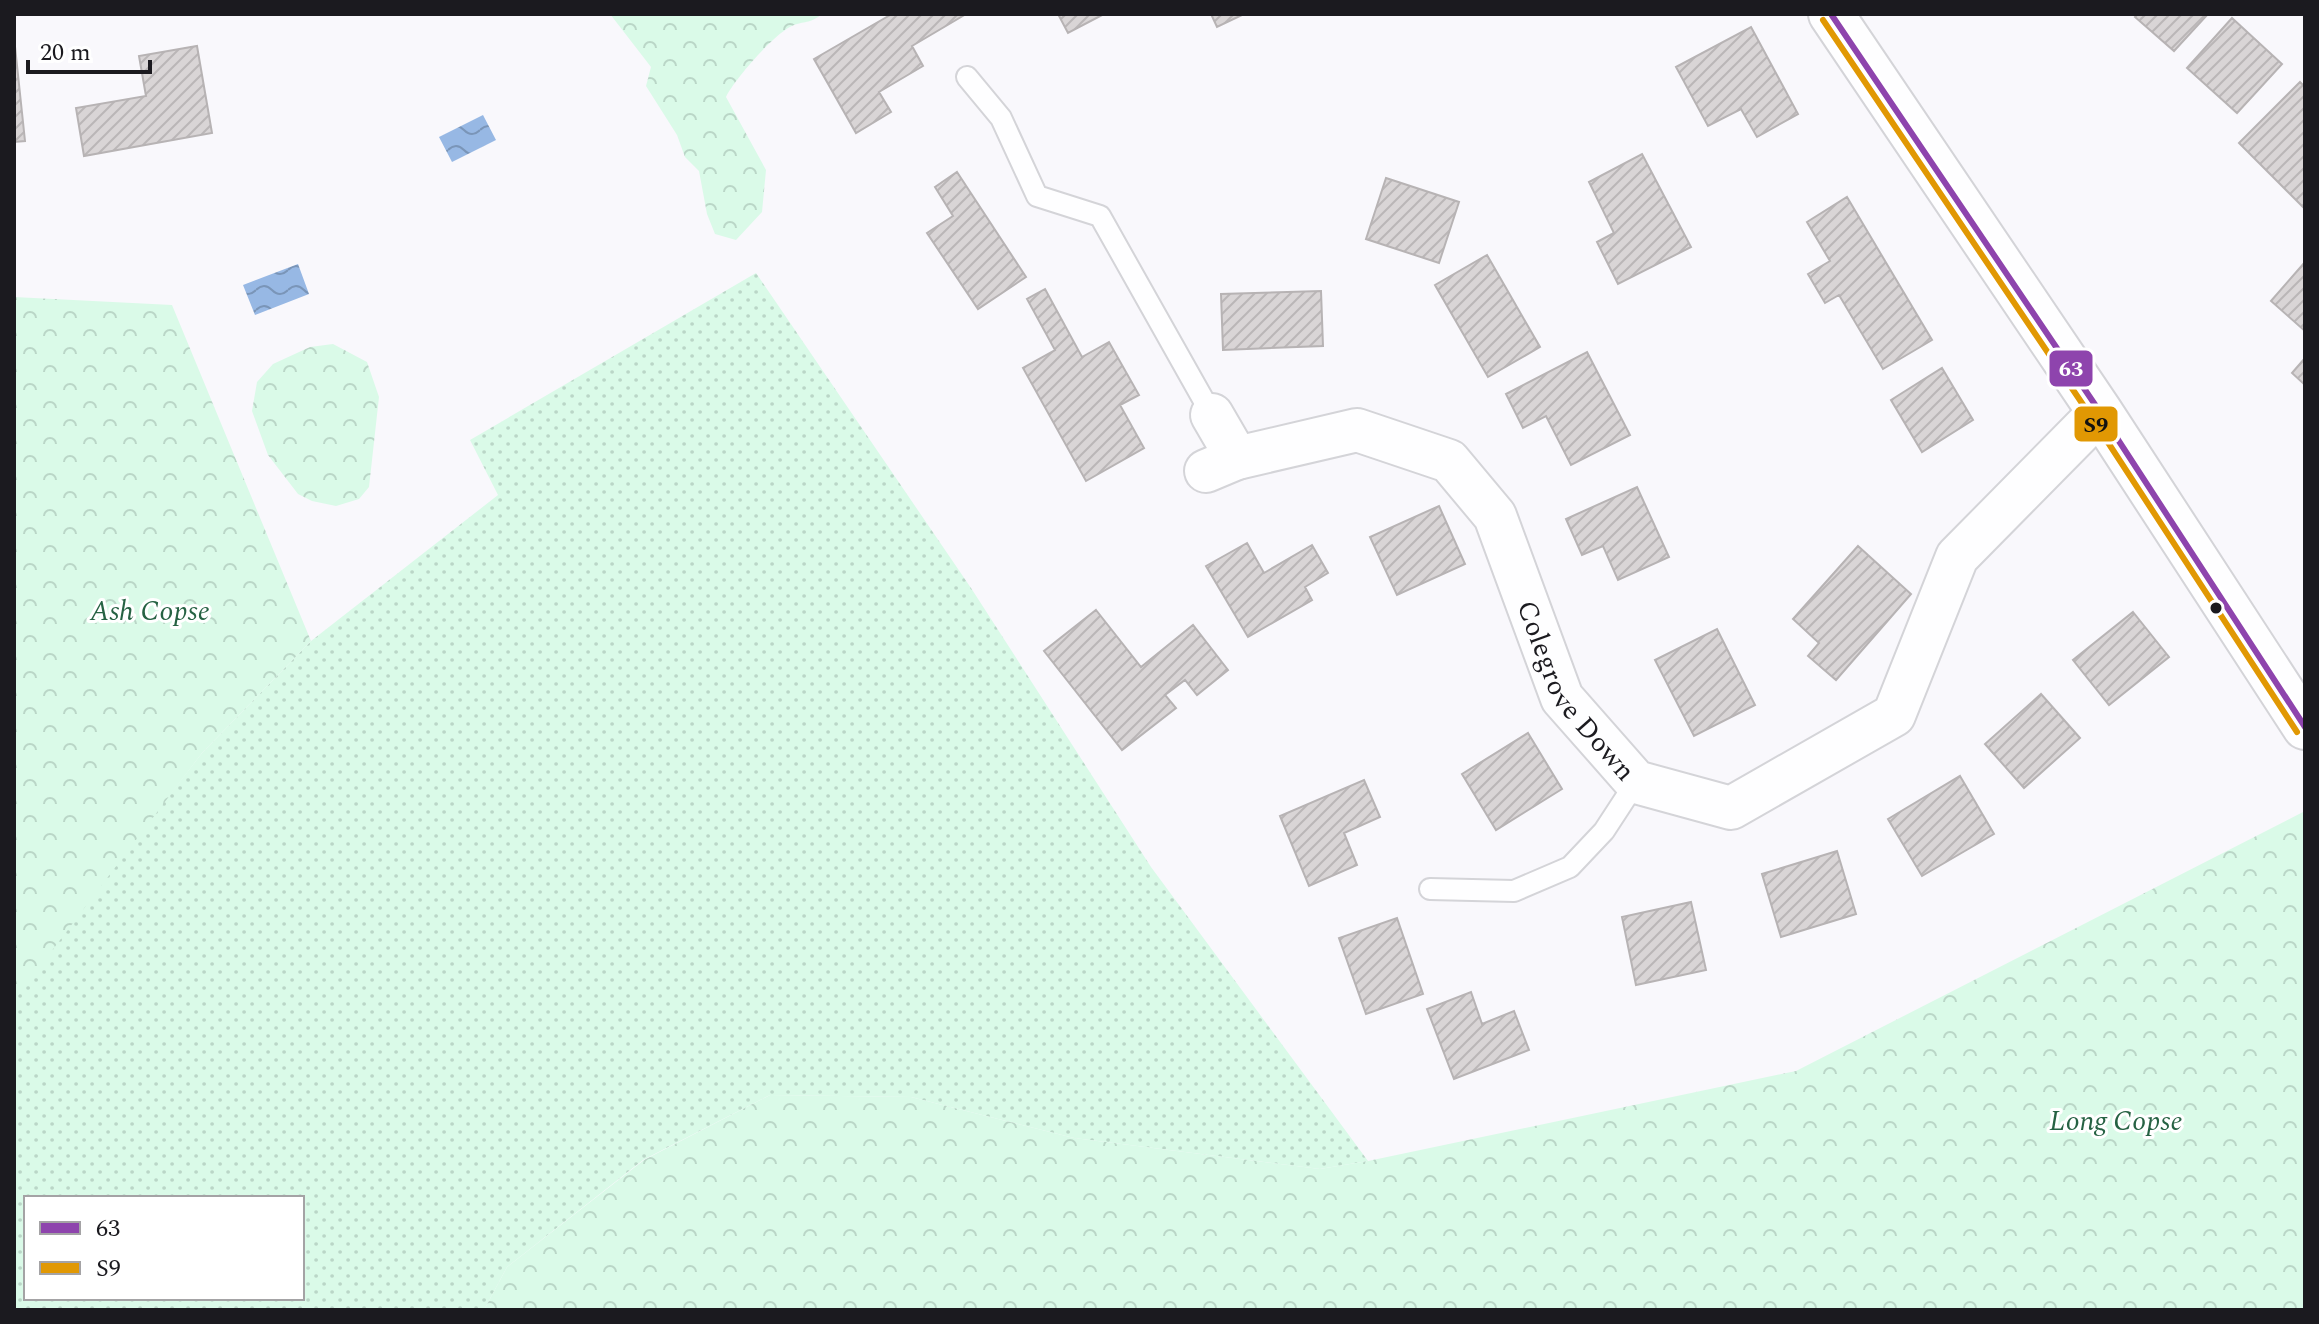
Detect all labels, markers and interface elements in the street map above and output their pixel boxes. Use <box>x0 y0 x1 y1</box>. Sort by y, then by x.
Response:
scale bar <box>28 24 150 74</box>
text: 20 m <box>40 35 91 71</box>
line badge: 63 <box>2048 349 2094 388</box>
text: 63 <box>2059 353 2083 386</box>
line badge: S9 <box>2073 405 2119 443</box>
text: S9 <box>2084 409 2108 442</box>
park label: Ash Copse <box>89 590 210 633</box>
street label: Colegrove Down <box>1505 594 1646 791</box>
unlabelled marker <box>2208 600 2224 616</box>
park label: Long Copse <box>2049 1100 2183 1143</box>
legend <box>24 1196 304 1300</box>
text: 63 <box>96 1211 120 1247</box>
text: S9 <box>96 1251 121 1287</box>

